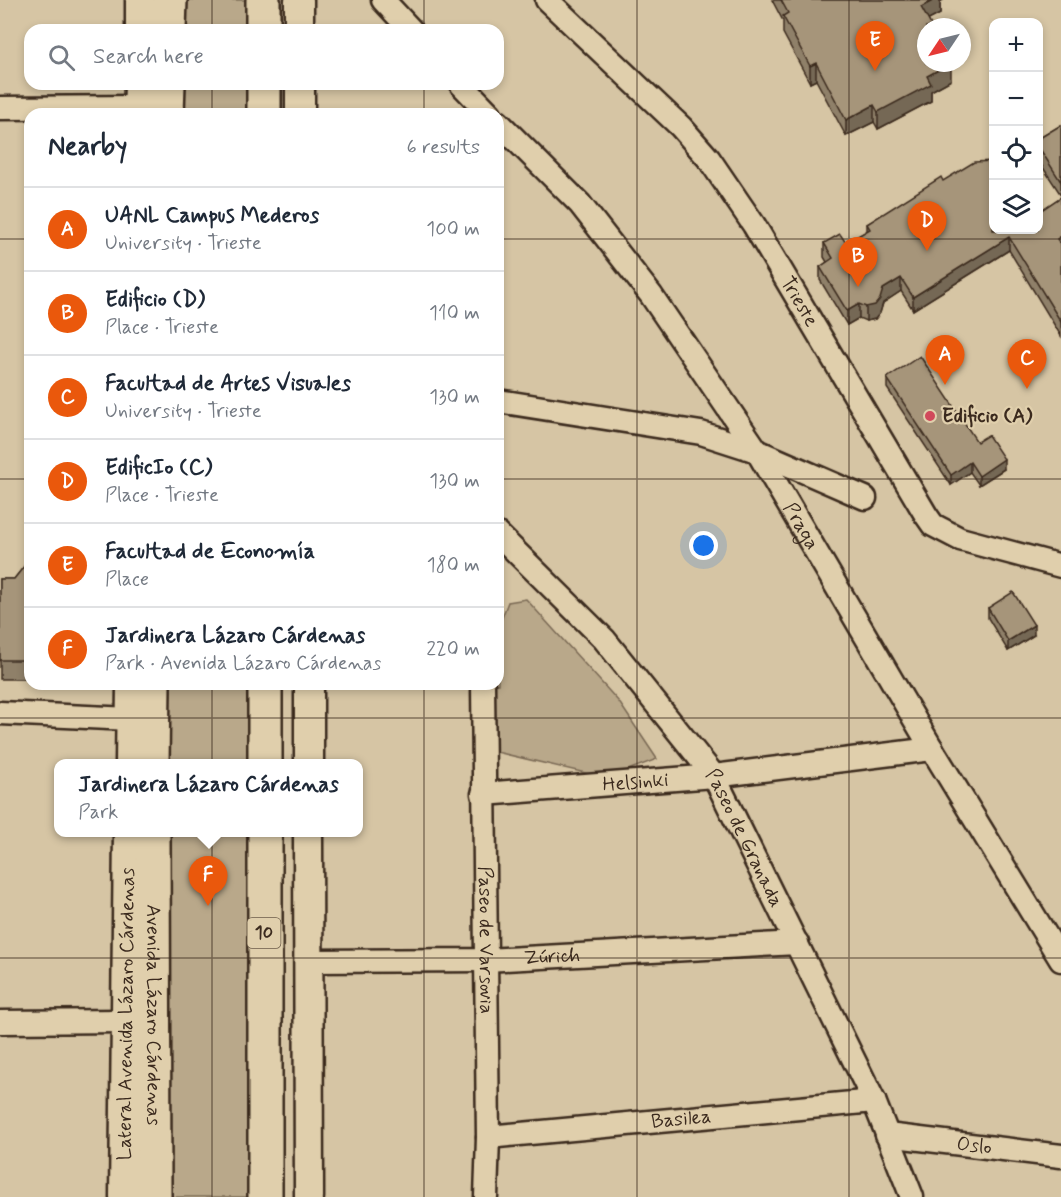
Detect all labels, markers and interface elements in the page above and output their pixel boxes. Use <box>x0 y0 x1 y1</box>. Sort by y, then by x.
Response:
north arrow <box>917 18 971 72</box>
map controls <box>989 18 1043 234</box>
button: + <box>989 18 1043 72</box>
pin: E <box>856 22 894 71</box>
search box <box>24 24 504 90</box>
icon: search <box>45 41 78 74</box>
text: Search here <box>93 43 204 71</box>
button: − <box>989 72 1043 126</box>
button: locate <box>989 126 1043 180</box>
text: Nearby <box>48 130 127 164</box>
text: 6 results <box>407 134 480 161</box>
button: layers <box>989 180 1043 234</box>
text: UANL Campus Mederos <box>105 202 319 230</box>
pin: D <box>908 202 946 251</box>
text: A <box>61 216 74 243</box>
text: 100 m <box>426 216 480 243</box>
text: University · Trieste <box>105 230 262 257</box>
pin: B <box>838 238 878 287</box>
street label: Trieste <box>774 271 825 332</box>
text: Edificio (D) <box>105 286 205 314</box>
text: B <box>61 300 74 327</box>
text: 110 m <box>429 300 480 327</box>
text: Place · Trieste <box>105 314 219 341</box>
pin: A <box>926 336 964 385</box>
pin: C <box>1008 340 1046 389</box>
text: Facultad de Artes Visuales <box>105 370 351 398</box>
text: C <box>60 384 75 411</box>
text: 130 m <box>429 384 480 411</box>
text: University · Trieste <box>105 398 262 425</box>
place label: Edificio (A) <box>942 403 1033 430</box>
marker: Edificio (A) <box>923 409 937 423</box>
text: EdificIo (C) <box>105 454 212 482</box>
text: D <box>61 468 74 495</box>
text: 130 m <box>429 468 480 495</box>
text: Place · Trieste <box>105 482 219 509</box>
street label: Praga <box>777 497 826 555</box>
your location <box>689 531 718 560</box>
text: Facultad de Economía <box>105 538 315 566</box>
text: E <box>62 552 73 579</box>
text: 180 m <box>427 552 480 579</box>
text: Place <box>105 566 149 593</box>
text: Jardinera Lázaro Cárdenas <box>105 622 365 650</box>
text: F <box>62 636 73 663</box>
text: 220 m <box>426 636 480 663</box>
text: Park · Avenida Lázaro Cárdenas <box>105 650 381 677</box>
popup <box>54 759 363 837</box>
street label: Paseo de Granada <box>699 762 790 912</box>
street label: Helsinki <box>602 766 669 798</box>
text: Jardinera Lázaro Cárdenas <box>78 771 339 799</box>
text: Park <box>78 799 118 826</box>
pin: F <box>188 856 228 906</box>
street label: Paseo de Varsovia <box>472 866 500 1014</box>
street label: Lateral Avenida Lázaro Cárdenas <box>111 867 141 1160</box>
street label: Avenida Lázaro Cárdenas <box>140 904 167 1126</box>
road number: 10 <box>248 918 280 948</box>
street label: Zúrich <box>523 941 581 971</box>
street label: Basilea <box>650 1103 712 1135</box>
street label: Oslo <box>955 1130 994 1161</box>

